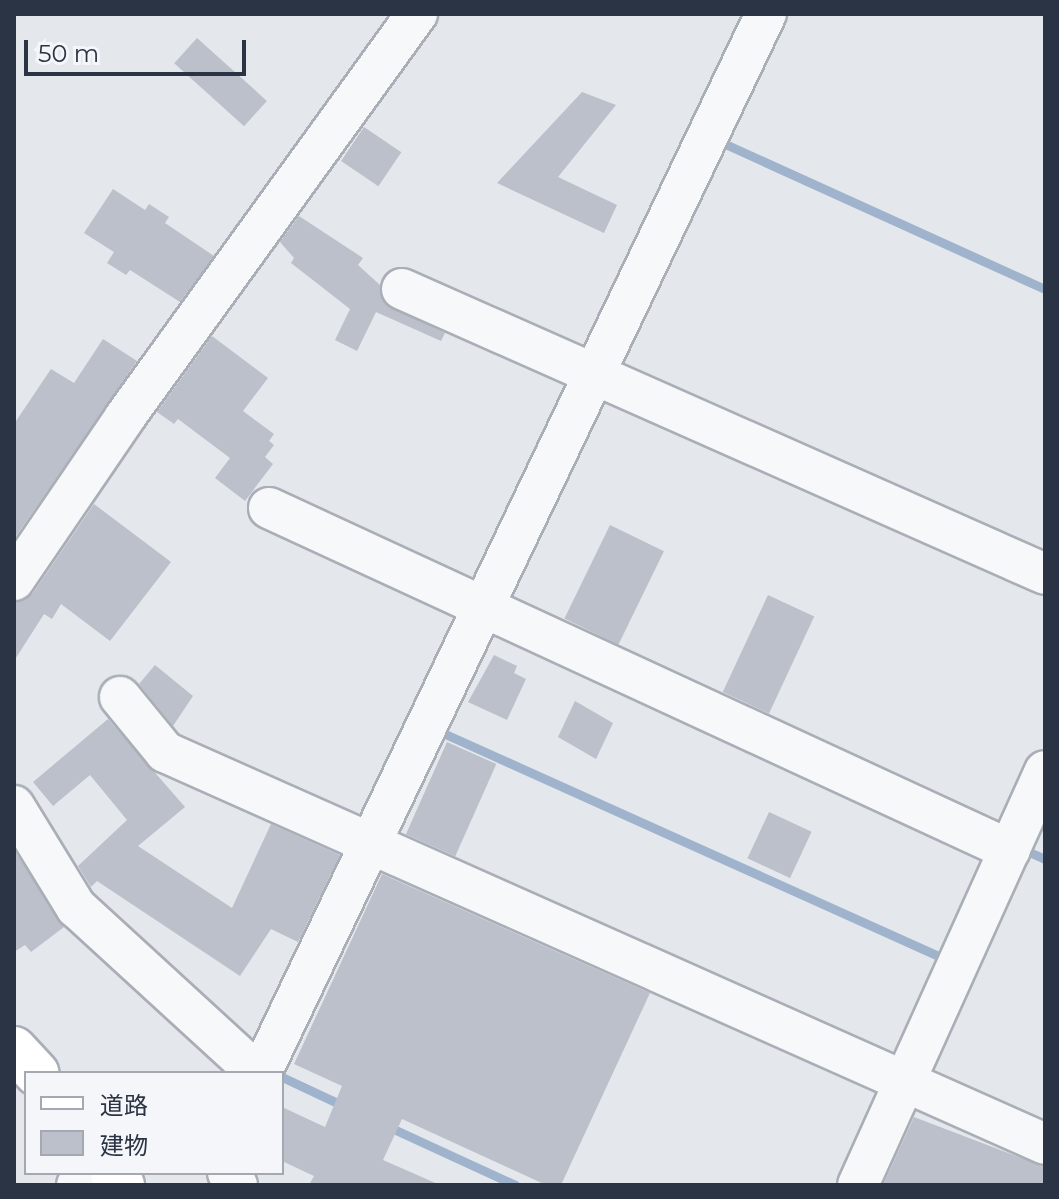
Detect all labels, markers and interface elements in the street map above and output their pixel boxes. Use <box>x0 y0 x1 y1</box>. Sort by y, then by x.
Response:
scale bar <box>28 24 250 74</box>
text: 50 m <box>38 39 99 68</box>
legend <box>24 1071 284 1175</box>
text: 道路 <box>100 1091 148 1120</box>
text: 建物 <box>100 1131 148 1160</box>

